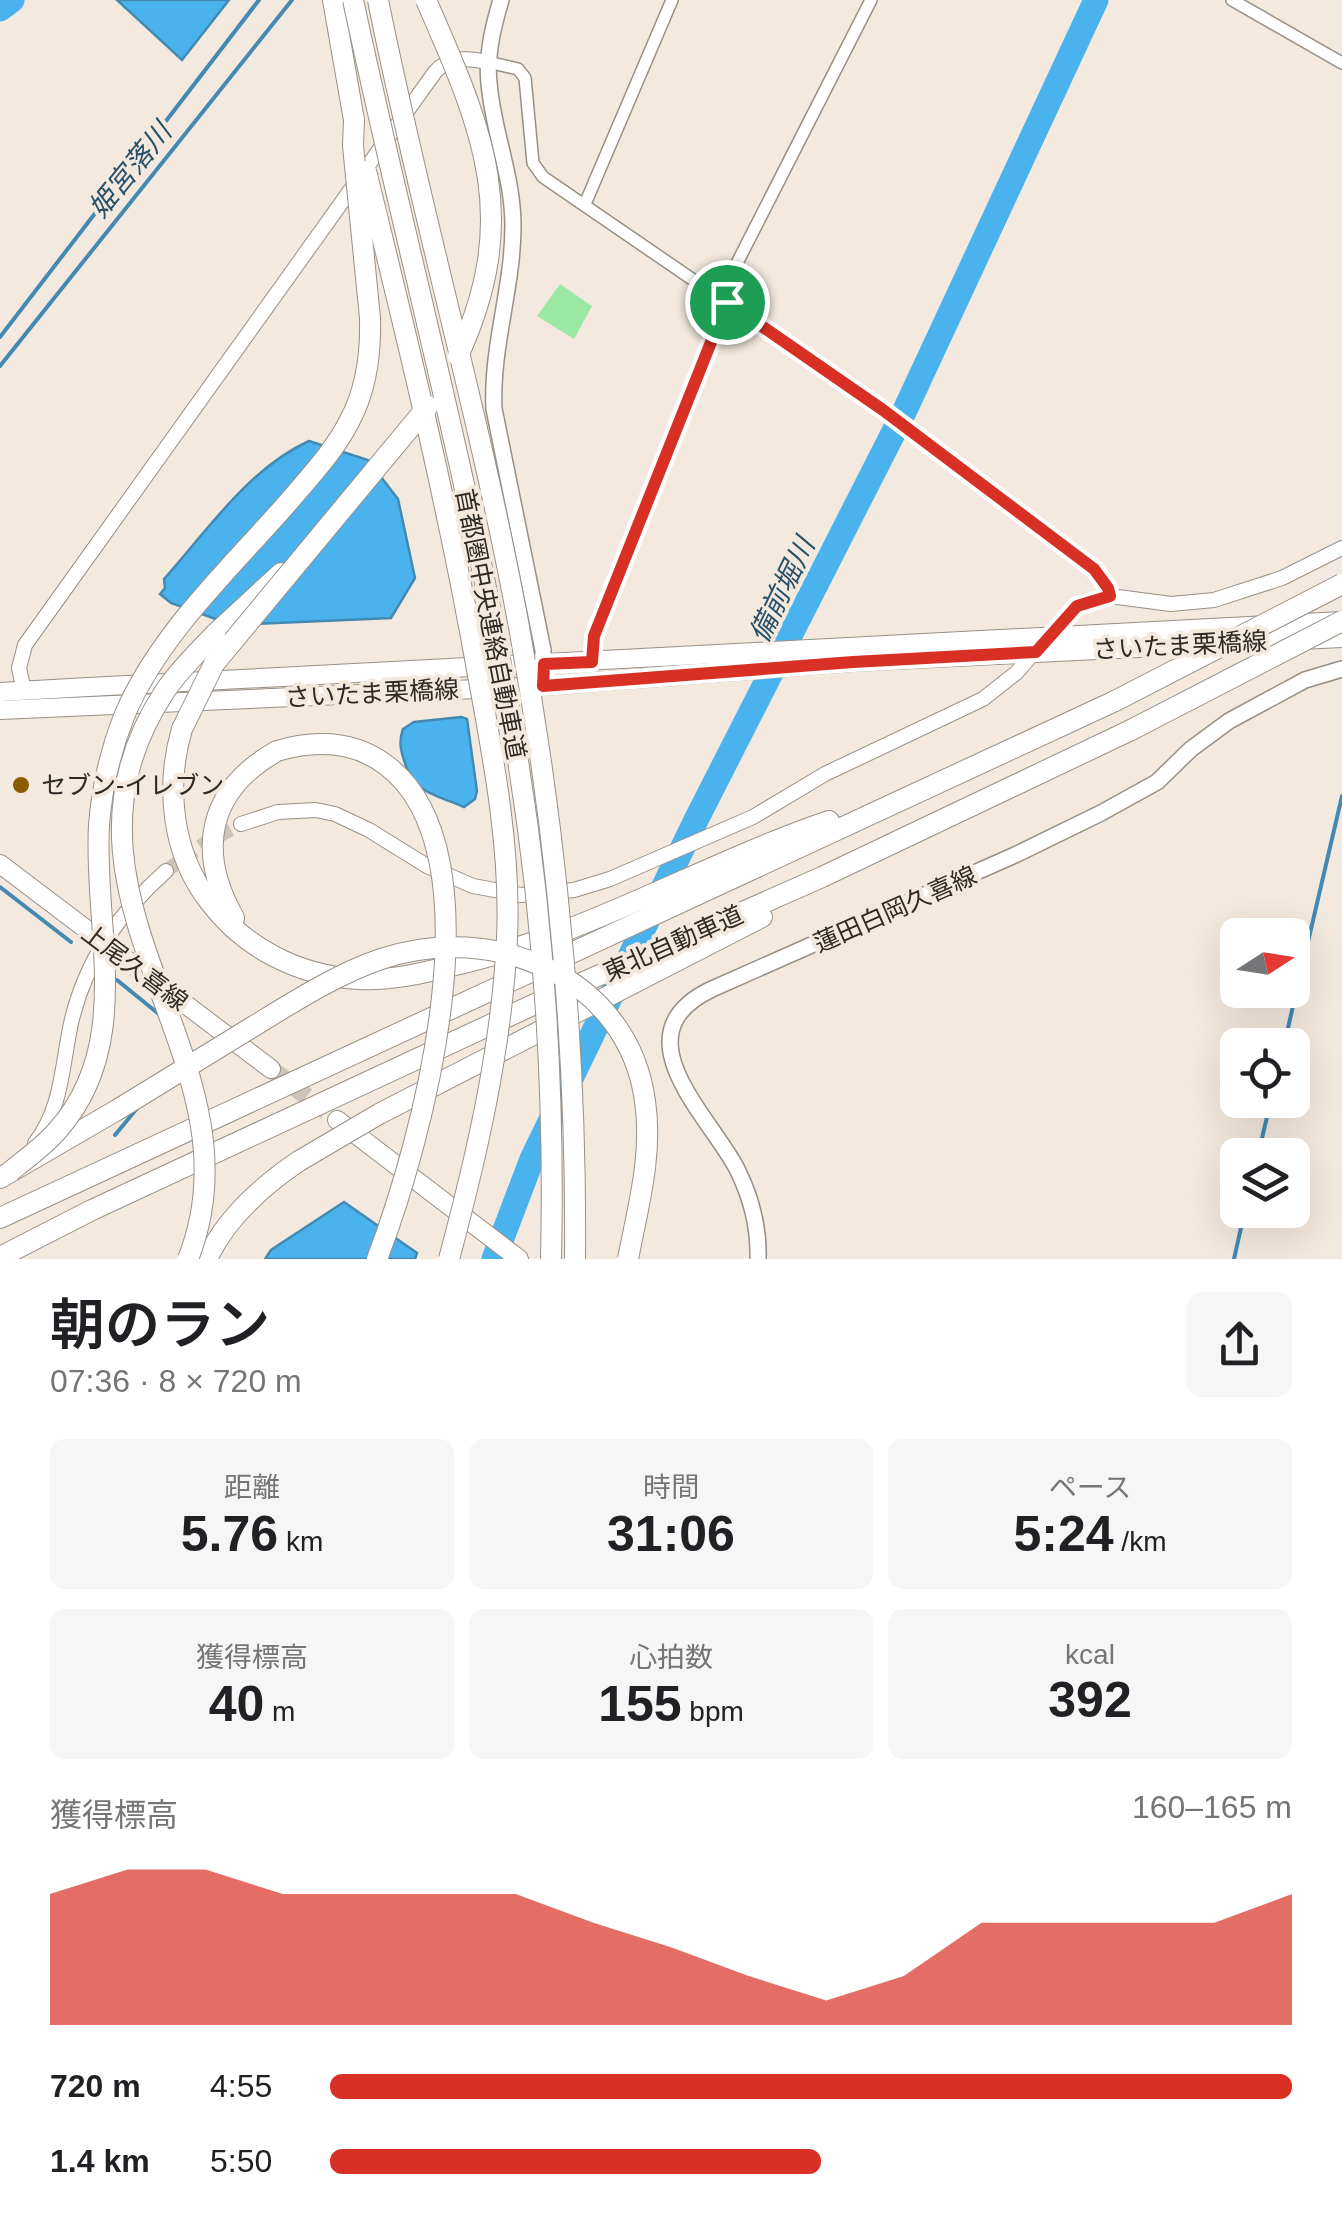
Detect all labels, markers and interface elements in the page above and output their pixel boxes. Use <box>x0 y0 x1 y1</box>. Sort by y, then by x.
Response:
water label: 姫宮落川 <box>83 114 179 223</box>
pin <box>685 260 770 345</box>
icon: arrive <box>700 275 755 330</box>
street label: 首都圏中央連絡自動車道 <box>451 486 531 762</box>
water label: 備前堀川 <box>744 530 822 647</box>
street label: さいたま栗橋線 <box>1092 626 1268 664</box>
street label: さいたま栗橋線 <box>284 674 460 712</box>
place label: セブン-イレブン <box>41 771 224 799</box>
marker: セブン-イレブン <box>10 774 32 796</box>
street label: 蓮田白岡久喜線 <box>809 861 981 957</box>
street label: 東北自動車道 <box>599 900 747 986</box>
street label: 上尾久喜線 <box>77 918 193 1016</box>
north arrow <box>1220 918 1310 1008</box>
map controls <box>1220 918 1310 1228</box>
button: locate <box>1220 1028 1310 1118</box>
button: layers <box>1220 1138 1310 1228</box>
button: share <box>1187 1292 1292 1397</box>
text: 朝のラン <box>50 1294 270 1356</box>
text: 07:36 · 8 × 720 m <box>50 1363 302 1399</box>
text: 距離 <box>224 1472 280 1503</box>
text: 時間 <box>643 1472 699 1503</box>
text: ペース <box>1049 1472 1131 1503</box>
text: 5.76 <box>181 1506 278 1562</box>
text: 31:06 <box>607 1506 735 1562</box>
text: 5:24 <box>1014 1506 1114 1562</box>
text: km <box>278 1526 323 1557</box>
text: /km <box>1114 1526 1166 1557</box>
text: kcal <box>1065 1639 1115 1670</box>
text: 獲得標高 <box>196 1642 308 1673</box>
text: 心拍数 <box>629 1642 713 1673</box>
text: 392 <box>1048 1672 1132 1728</box>
text: 40 <box>209 1676 264 1732</box>
text: 155 <box>598 1676 682 1732</box>
text: m <box>264 1696 295 1727</box>
text: bpm <box>682 1696 744 1727</box>
text: 160–165 m <box>1132 1789 1292 1825</box>
text: 獲得標高 <box>50 1797 178 1833</box>
text: 720 m <box>50 2068 141 2104</box>
text: 4:55 <box>210 2068 272 2104</box>
text: 1.4 km <box>50 2143 150 2179</box>
text: 5:50 <box>210 2143 272 2179</box>

